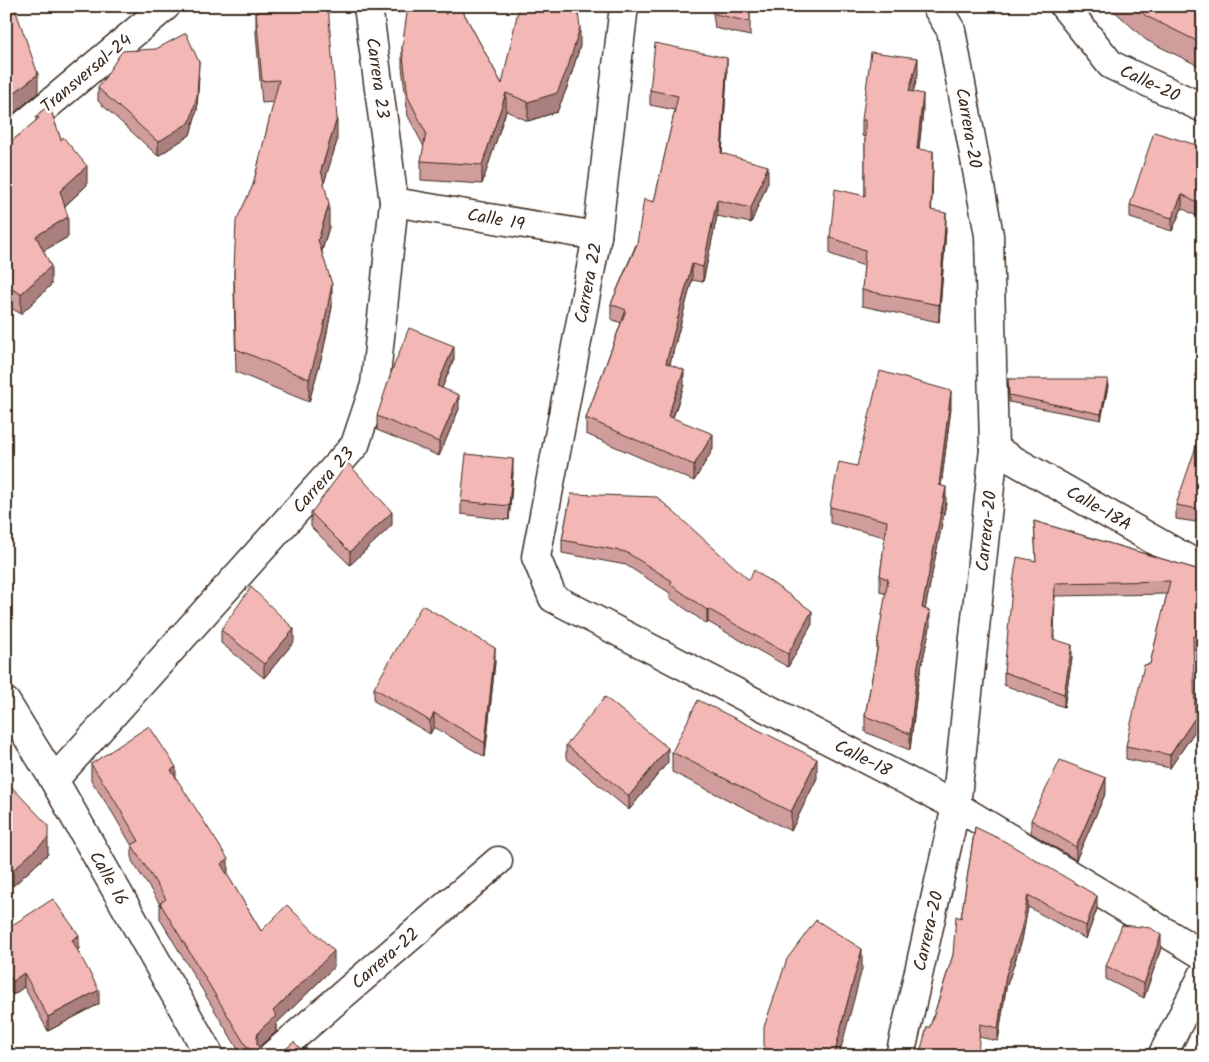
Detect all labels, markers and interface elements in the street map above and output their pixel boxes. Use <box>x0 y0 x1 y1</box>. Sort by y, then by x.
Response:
street label: Transversal-24 <box>35 27 139 121</box>
street label: Carrera 23 <box>356 36 397 121</box>
street label: Calle-20 <box>1114 58 1184 111</box>
street label: Carrera-20 <box>946 86 989 171</box>
street label: Calle 19 <box>465 201 527 240</box>
street label: Carrera 22 <box>567 240 612 326</box>
street label: Carrera 23 <box>286 441 362 521</box>
street label: Calle-18A <box>1060 479 1137 540</box>
street label: Carrera-20 <box>969 489 1006 573</box>
street label: Calle-18 <box>829 733 896 786</box>
street label: Calle 16 <box>80 846 135 912</box>
street label: Carrera-20 <box>906 888 953 974</box>
street label: Carrera-22 <box>345 921 427 997</box>

